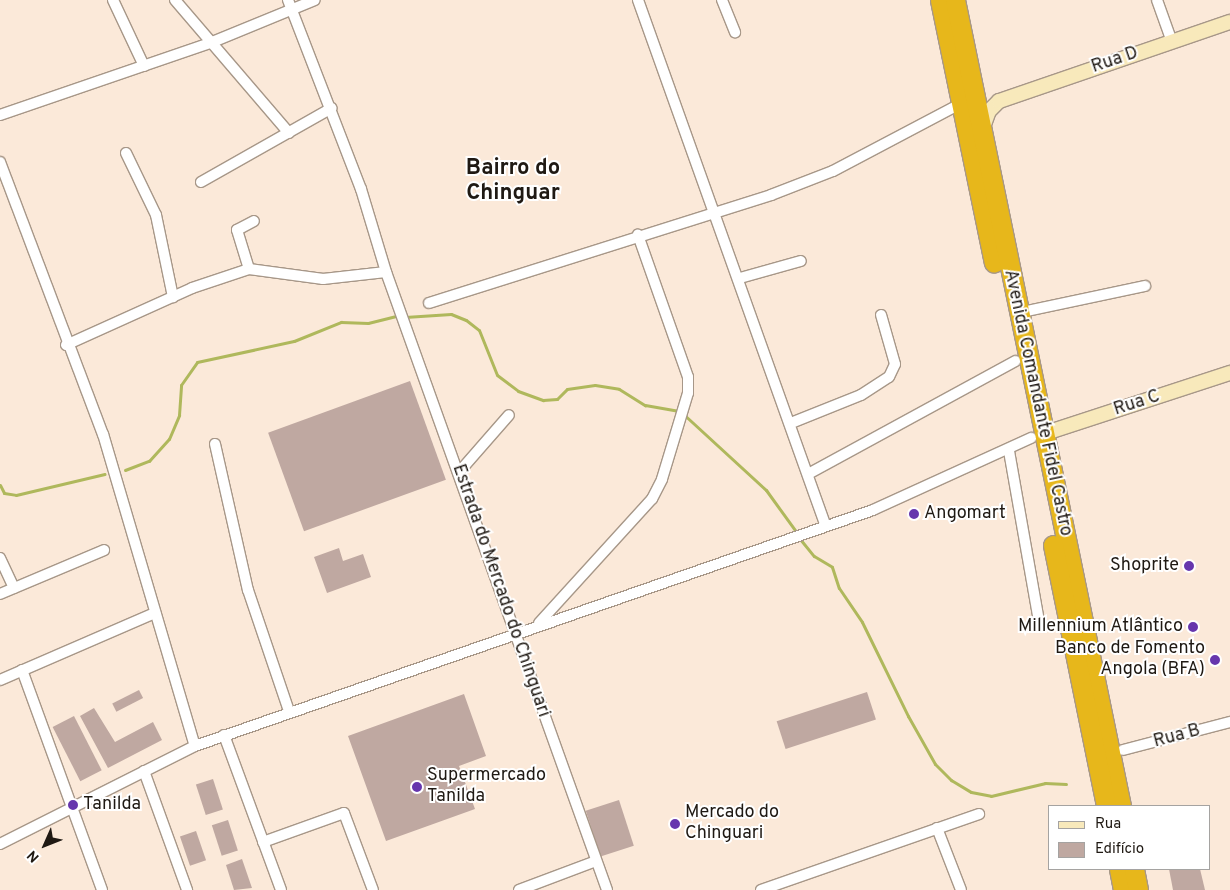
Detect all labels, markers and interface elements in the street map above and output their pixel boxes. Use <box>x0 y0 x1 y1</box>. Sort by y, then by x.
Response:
street label: Rua D <box>1089 43 1141 79</box>
district label: Bairro do Chinguar <box>466 155 560 206</box>
street label: Avenida Comandante Fidel Castro <box>998 268 1076 538</box>
street label: Rua C <box>1111 386 1163 422</box>
street label: Estrada do Mercado do Chinguari <box>446 462 554 720</box>
place label: Angomart <box>924 503 1006 525</box>
marker: Angomart <box>908 508 920 520</box>
place label: Shoprite <box>1110 555 1179 577</box>
marker: Shoprite <box>1183 560 1195 572</box>
place label: Millennium Atlântico <box>1017 616 1183 638</box>
marker: Millennium Atlântico <box>1187 621 1199 633</box>
place label: Banco de Fomento Angola (BFA) <box>1055 639 1205 682</box>
marker: Banco de Fomento Angola (BFA) <box>1209 654 1221 666</box>
street label: Rua B <box>1151 720 1203 754</box>
place label: Supermercado Tanilda <box>427 766 546 809</box>
marker: Supermercado Tanilda <box>411 781 423 793</box>
place label: Tanilda <box>83 794 141 816</box>
marker: Tanilda <box>67 799 79 811</box>
place label: Mercado do Chinguari <box>685 803 779 846</box>
legend <box>1048 805 1210 870</box>
text: Rua <box>1095 815 1121 834</box>
marker: Mercado do Chinguari <box>669 818 681 830</box>
north arrow <box>20 820 70 870</box>
text: Edifício <box>1095 840 1144 859</box>
text: N <box>24 846 43 865</box>

